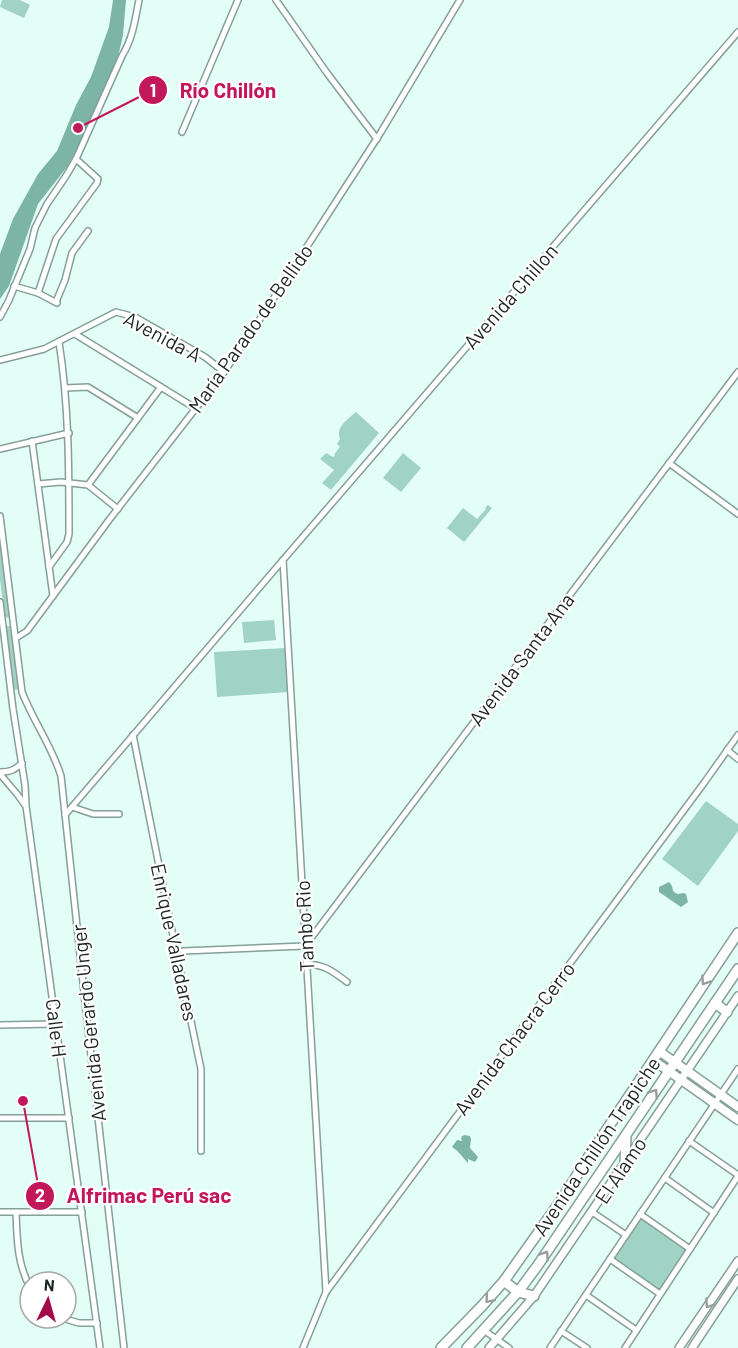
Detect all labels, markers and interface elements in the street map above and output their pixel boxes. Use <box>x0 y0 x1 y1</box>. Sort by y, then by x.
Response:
callout: Río Chillón <box>138 71 289 110</box>
text: Río Chillón <box>180 77 276 102</box>
text: 1 <box>150 79 156 101</box>
street label: María Parado de Bellido <box>183 239 317 417</box>
street label: Avenida Chillon <box>458 239 562 353</box>
street label: Avenida A <box>120 306 206 366</box>
street label: Avenida Santa Ana <box>463 588 579 730</box>
street label: Enrique Valladares <box>147 861 203 1023</box>
street label: Tambo Rio <box>290 880 318 972</box>
street label: Avenida Gerardo Unger <box>66 923 110 1123</box>
street label: Avenida Chacra Cerro <box>449 957 579 1119</box>
one-way arrow <box>702 975 713 986</box>
street label: Calle H <box>41 997 73 1059</box>
street label: Avenida Chillón Trapiche <box>527 1052 665 1240</box>
one-way arrow <box>647 1089 658 1100</box>
street label: El Alamo <box>589 1132 651 1208</box>
callout: Alfrimac Perú sac <box>25 1176 244 1215</box>
text: Alfrimac Perú sac <box>67 1182 231 1207</box>
text: 2 <box>35 1184 45 1206</box>
one-way arrow <box>538 1251 550 1261</box>
north arrow <box>18 1270 78 1330</box>
text: N <box>43 1275 55 1294</box>
one-way arrow <box>485 1292 496 1303</box>
one-way arrow <box>705 1298 716 1309</box>

